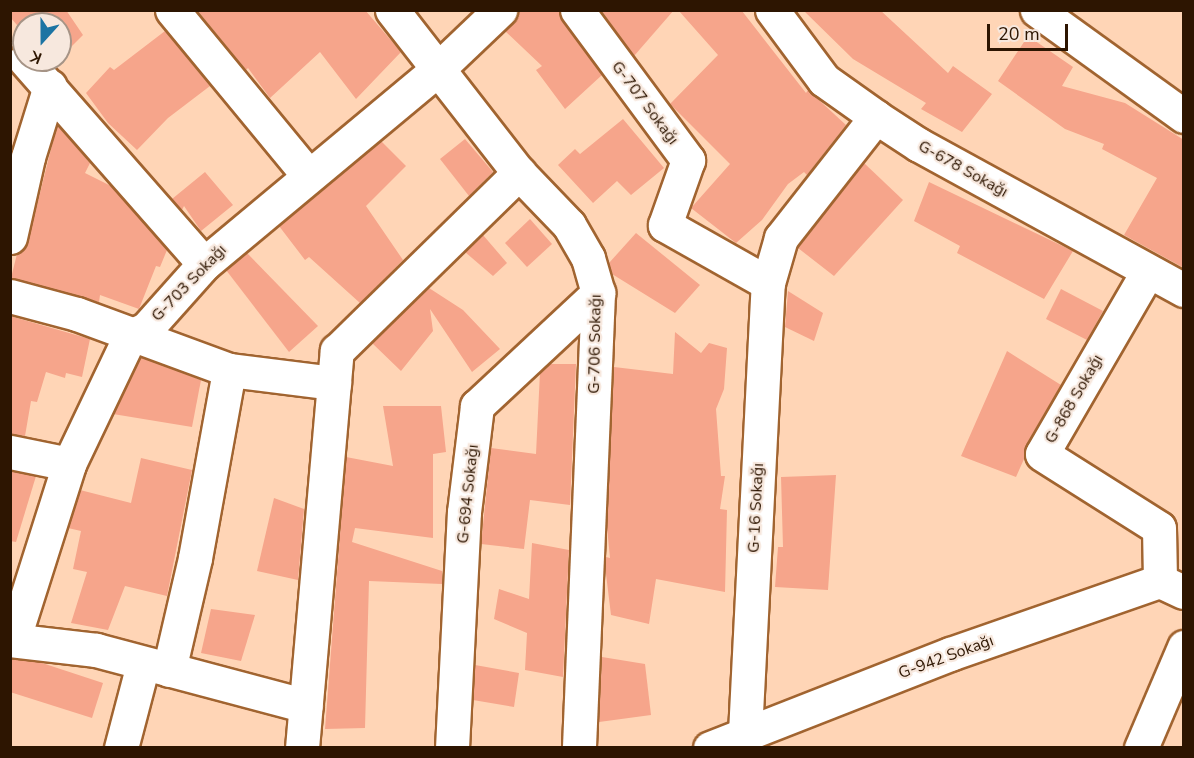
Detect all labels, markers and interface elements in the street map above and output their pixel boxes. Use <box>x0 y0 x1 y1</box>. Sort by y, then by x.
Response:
north arrow <box>12 12 72 72</box>
scale bar <box>990 12 1071 50</box>
text: 20 m <box>998 22 1040 46</box>
text: K <box>27 45 45 69</box>
street label: G-707 Sokağı <box>607 57 683 149</box>
street label: G-678 Sokağı <box>915 136 1011 202</box>
street label: G-703 Sokağı <box>148 241 230 325</box>
street label: G-706 Sokağı <box>585 294 605 394</box>
street label: G-868 Sokağı <box>1041 351 1107 447</box>
street label: G-694 Sokağı <box>453 444 483 544</box>
street label: G-16 Sokağı <box>744 463 768 553</box>
street label: G-942 Sokağı <box>896 631 996 683</box>

